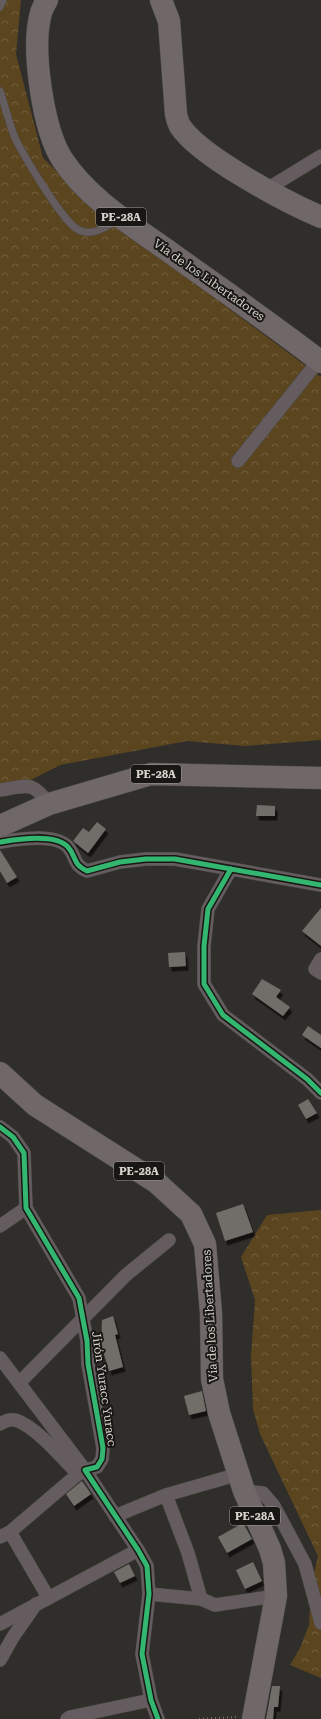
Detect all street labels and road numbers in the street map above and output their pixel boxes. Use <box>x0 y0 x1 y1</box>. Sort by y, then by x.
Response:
road number: PE-28A <box>96 208 146 226</box>
street label: Vía de los Libertadores <box>151 236 268 324</box>
road number: PE-28A <box>131 765 181 783</box>
road number: PE-28A <box>114 1162 164 1180</box>
street label: Vía de los Libertadores <box>200 1249 220 1383</box>
street label: Jirón Yuracc Yuracc <box>89 1331 119 1448</box>
road number: PE-28A <box>230 1507 280 1525</box>

